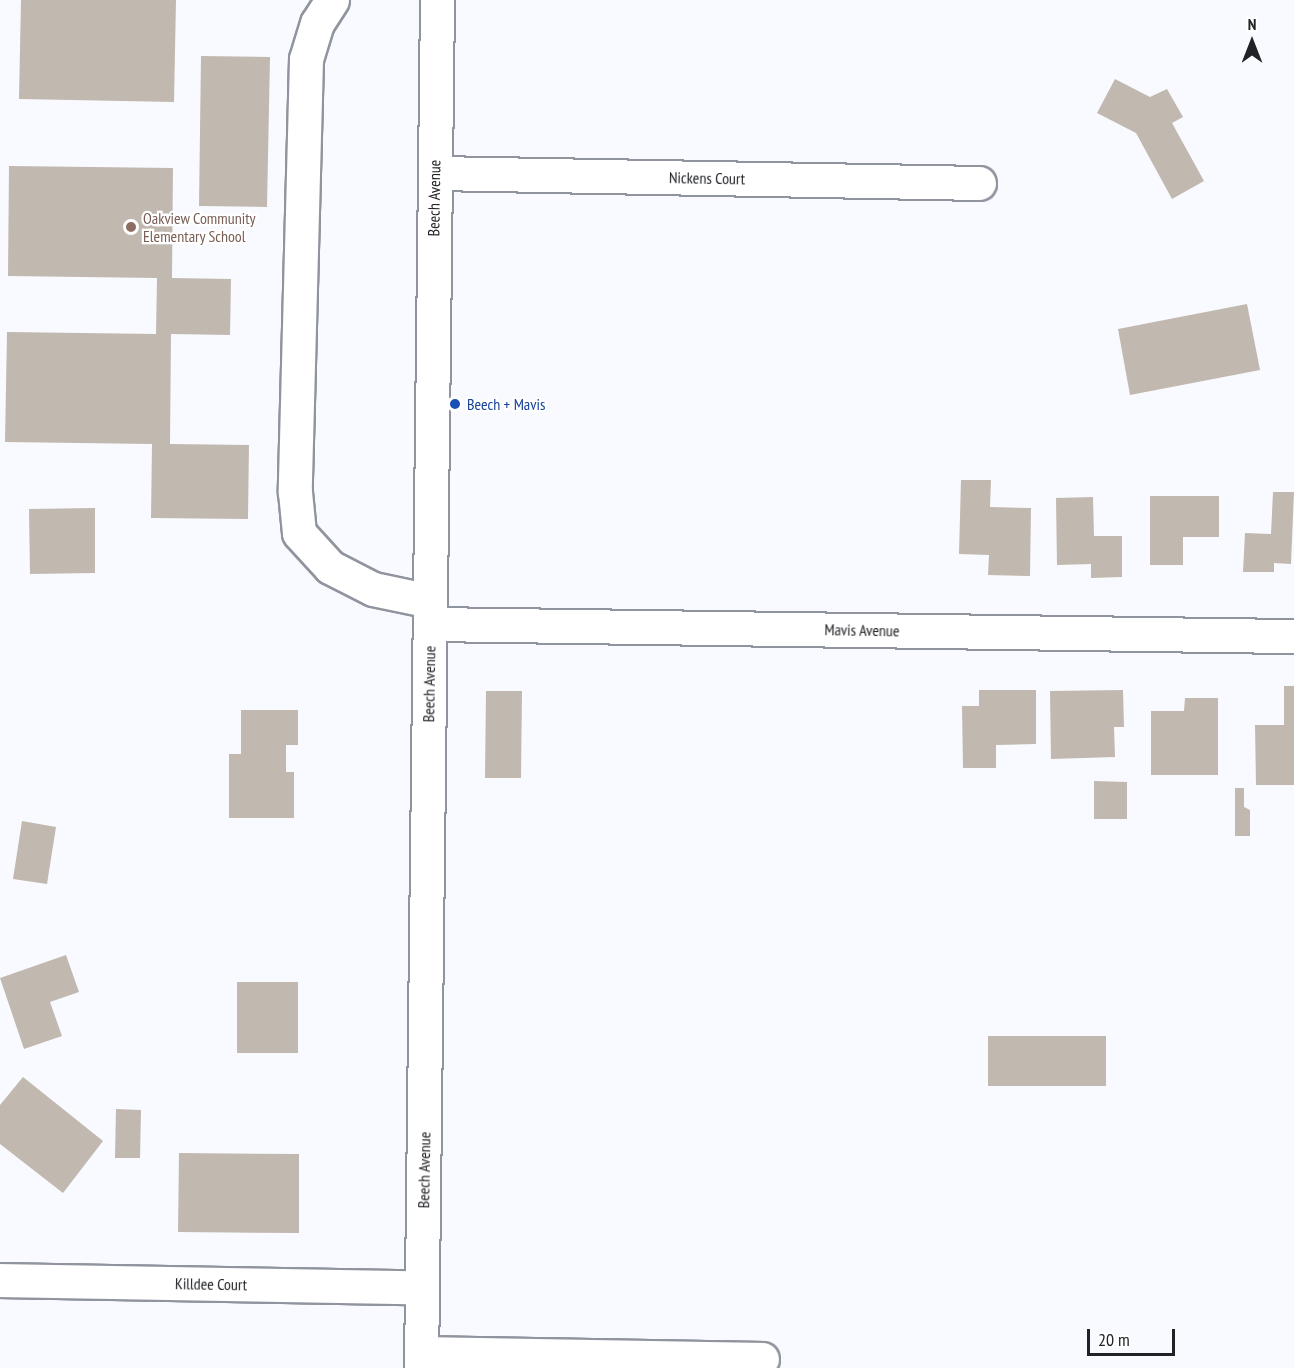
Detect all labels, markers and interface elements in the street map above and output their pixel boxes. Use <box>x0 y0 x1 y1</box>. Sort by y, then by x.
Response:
north arrow <box>1222 12 1282 72</box>
text: N <box>1248 14 1256 34</box>
street label: Beech Avenue <box>424 159 444 237</box>
street label: Nickens Court <box>669 168 745 188</box>
place label: Oakview Community Elementary School <box>143 208 256 246</box>
marker: Oakview Community Elementary School <box>124 220 138 234</box>
place label: Beech + Mavis <box>467 394 545 414</box>
marker: Beech + Mavis <box>448 397 462 411</box>
street label: Mavis Avenue <box>824 620 900 640</box>
street label: Beech Avenue <box>419 645 439 723</box>
street label: Beech Avenue <box>414 1131 434 1209</box>
street label: Killdee Court <box>175 1274 247 1294</box>
scale bar <box>1090 1317 1178 1355</box>
text: 20 m <box>1098 1328 1130 1351</box>

